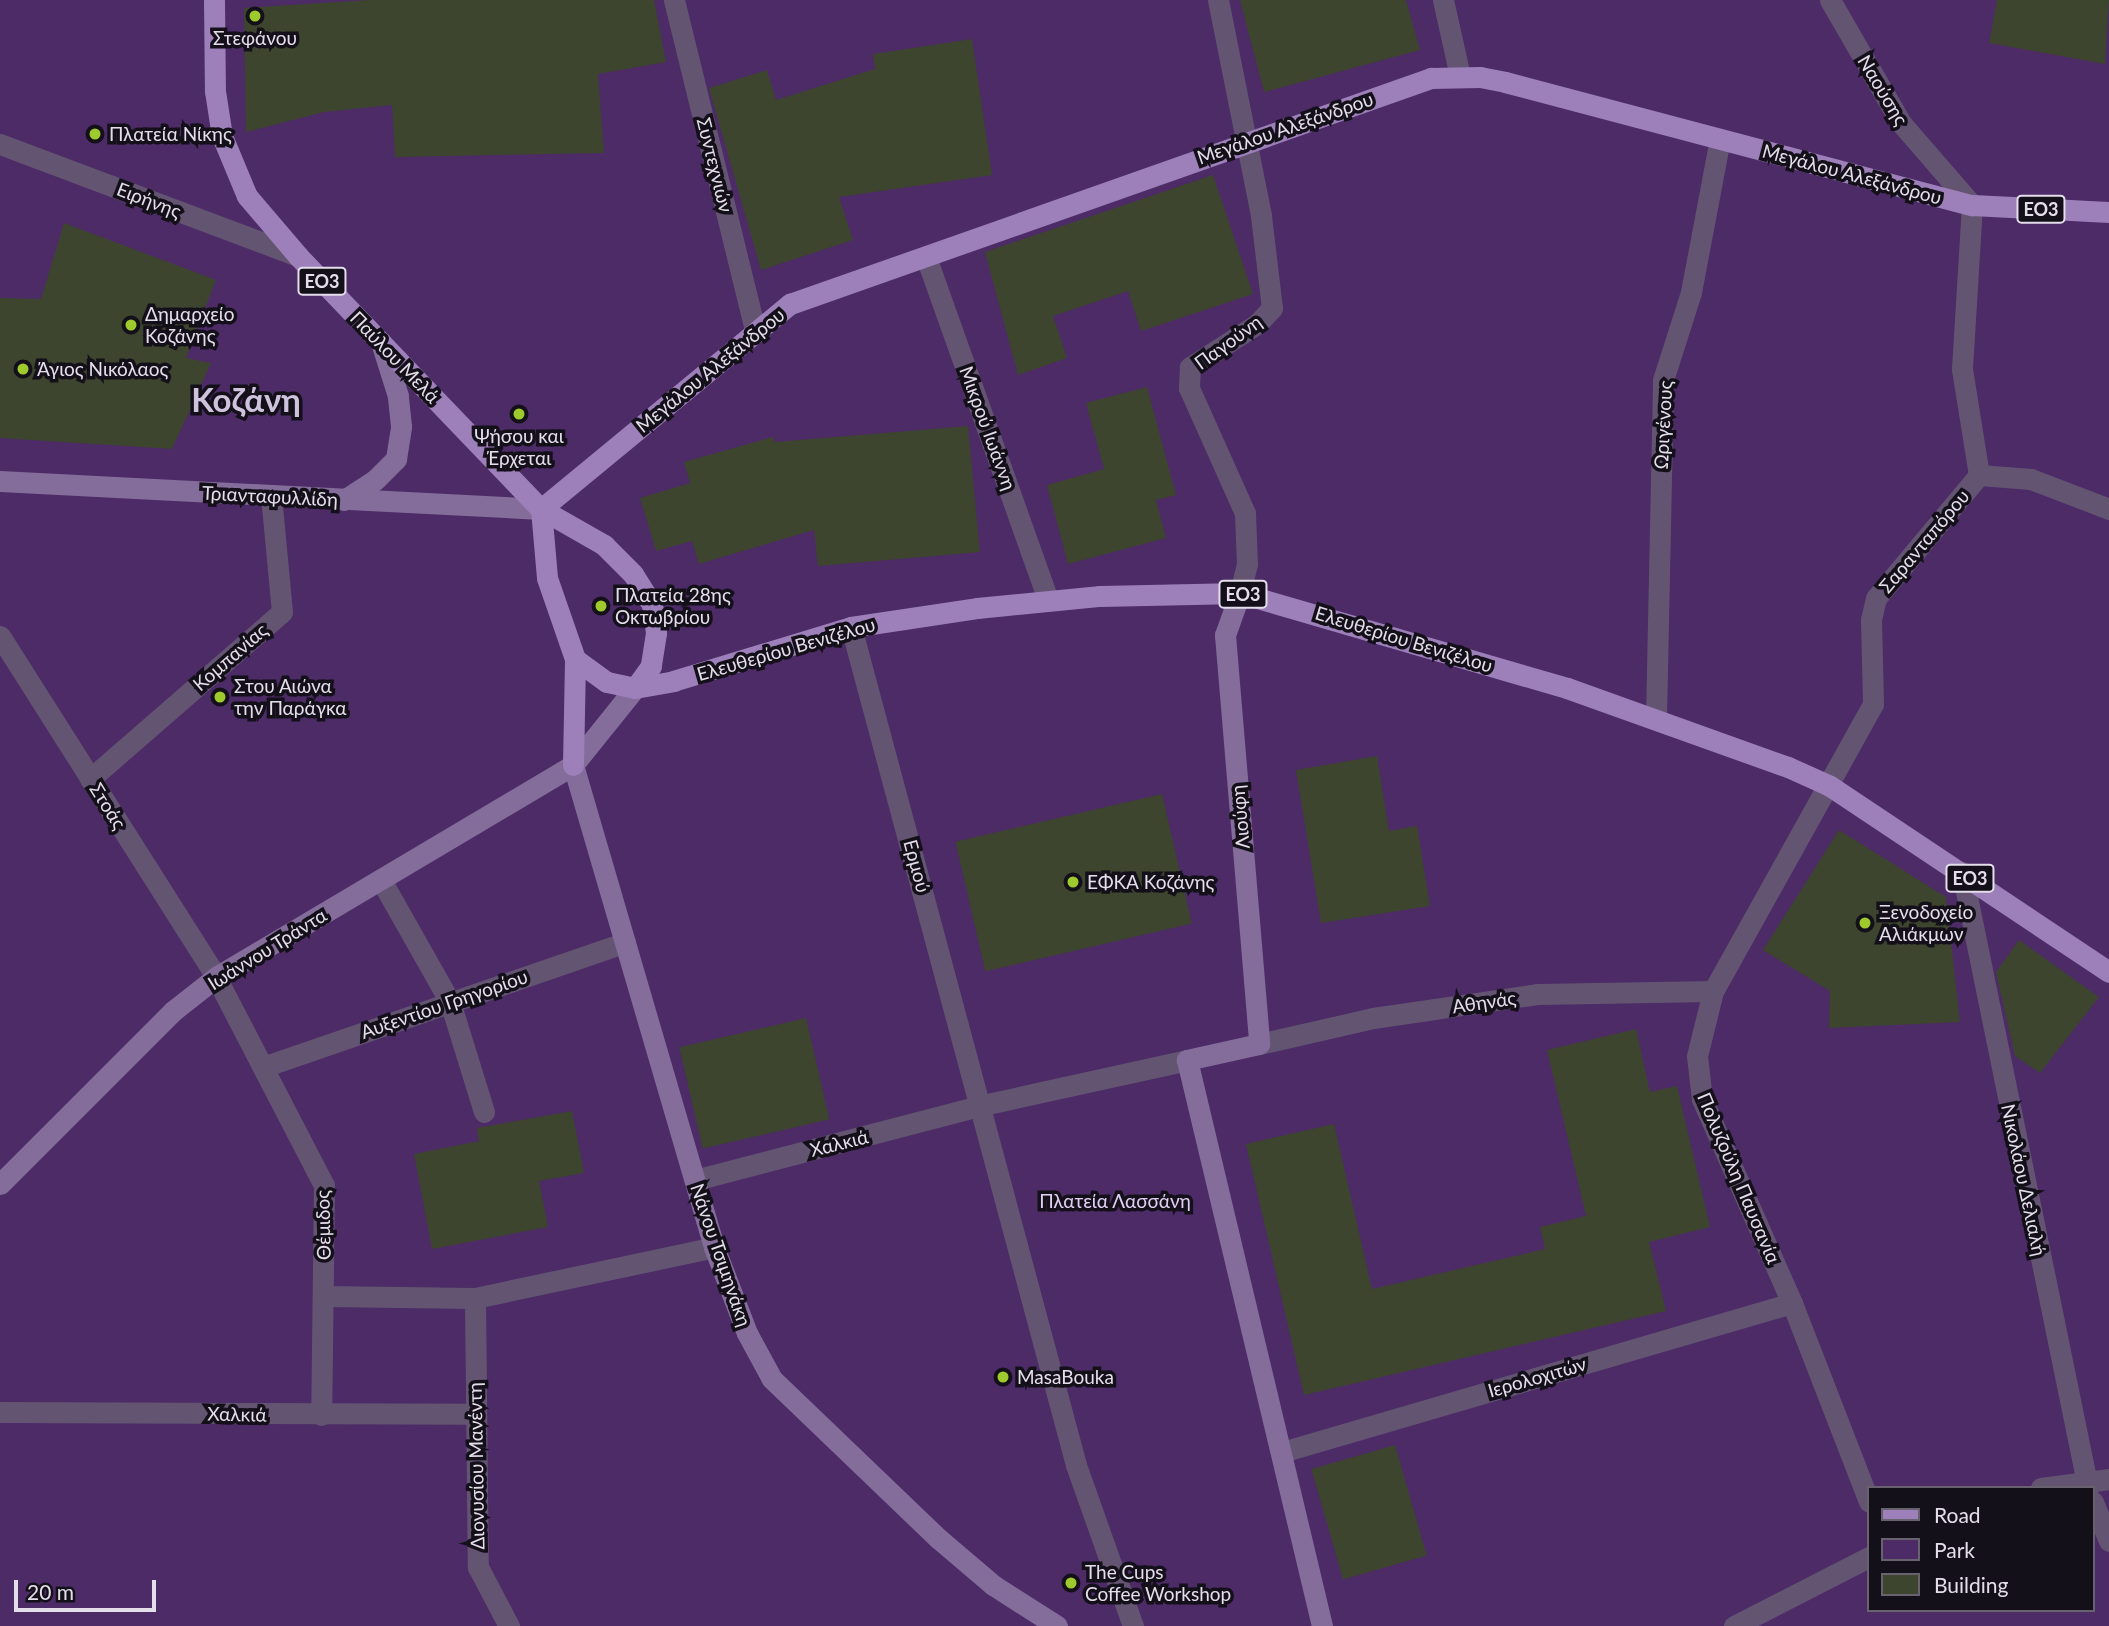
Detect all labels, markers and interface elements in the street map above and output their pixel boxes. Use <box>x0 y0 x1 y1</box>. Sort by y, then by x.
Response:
marker: Στεφάνου <box>247 8 263 24</box>
place label: Στεφάνου <box>213 27 297 49</box>
street label: Ναούσης <box>1853 51 1913 129</box>
street label: Μεγάλου Αλεξάνδρου <box>1194 87 1376 169</box>
street label: Συντεχνιών <box>692 115 738 215</box>
place label: Πλατεία Νίκης <box>109 123 232 145</box>
marker: Πλατεία Νίκης <box>87 126 103 142</box>
street label: Μεγάλου Αλεξάνδρου <box>1759 139 1945 209</box>
street label: Ειρήνης <box>114 177 184 223</box>
road number: ΕΟ3 <box>2015 194 2067 224</box>
road number: ΕΟ3 <box>296 267 348 296</box>
place label: Δημαρχείο Κοζάνης <box>145 303 234 347</box>
street label: Μεγάλου Αλεξάνδρου <box>631 303 789 437</box>
street label: Παύλου Μελά <box>346 306 444 408</box>
street label: Παγούνη <box>1190 310 1266 374</box>
marker: Δημαρχείο Κοζάνης <box>123 317 139 333</box>
place label: Άγιος Νικόλαος <box>37 358 168 380</box>
marker: Άγιος Νικόλαος <box>15 361 31 377</box>
street label: Μικρού Ιωάννη <box>955 363 1021 493</box>
district label: Κοζάνη <box>191 380 301 420</box>
street label: Ωριγένους <box>1649 380 1677 470</box>
marker: Ψήσου και Έρχεται <box>511 406 527 422</box>
place label: Ψήσου και Έρχεται <box>474 425 564 469</box>
street label: Τριανταφυλλίδη <box>202 481 338 511</box>
street label: Σαρανταπόρου <box>1874 485 1974 597</box>
road number: ΕΟ3 <box>1217 580 1269 608</box>
place label: Πλατεία 28ης Οκτωβρίου <box>615 584 731 628</box>
marker: Πλατεία 28ης Οκτωβρίου <box>593 598 609 614</box>
street label: Ελευθερίου Βενιζέλου <box>1312 601 1496 677</box>
street label: Ελευθερίου Βενιζέλου <box>694 613 878 685</box>
street label: Κομπανίας <box>188 618 272 696</box>
place label: Στου Αιώνα την Παράγκα <box>234 675 346 719</box>
marker: Στου Αιώνα την Παράγκα <box>212 689 228 705</box>
street label: Στοάς <box>85 779 131 833</box>
street label: Λιούφη <box>1226 784 1254 850</box>
street label: Ερμού <box>899 837 935 895</box>
road number: ΕΟ3 <box>1944 864 1996 892</box>
place label: ΕΦΚΑ Κοζάνης <box>1087 871 1214 893</box>
marker: ΕΦΚΑ Κοζάνης <box>1065 874 1081 890</box>
place label: Ξενοδοχείο Αλιάκμων <box>1879 901 1973 945</box>
street label: Ιωάννου Τράντα <box>203 903 331 995</box>
marker: Ξενοδοχείο Αλιάκμων <box>1857 915 1873 931</box>
street label: Αυξεντίου Γρηγορίου <box>358 965 530 1043</box>
street label: Αθηνάς <box>1451 986 1517 1018</box>
street label: Πολυζούλη Παυσανία <box>1693 1089 1785 1267</box>
street label: Νικολάου Δελιαλή <box>1997 1102 2051 1258</box>
street label: Χαλκιά <box>808 1125 870 1161</box>
street label: Νάνου Τσιμηνάκη <box>686 1180 756 1330</box>
street label: Θέμιδος <box>311 1190 335 1260</box>
park label: Πλατεία Λασσάνη <box>1039 1190 1191 1212</box>
street label: Ιερολοχιτών <box>1485 1352 1589 1402</box>
place label: MasaBouka <box>1017 1366 1114 1388</box>
marker: MasaBouka <box>995 1369 1011 1385</box>
street label: Διονυσίου Μανέντη <box>463 1382 489 1550</box>
street label: Χαλκιά <box>207 1402 267 1426</box>
legend <box>1868 1486 2095 1612</box>
text: Road <box>1934 1502 1981 1527</box>
text: Park <box>1934 1537 1975 1562</box>
place label: The Cups Coffee Workshop <box>1085 1561 1232 1605</box>
scale bar <box>18 1566 159 1610</box>
text: Building <box>1934 1572 2009 1597</box>
marker: The Cups Coffee Workshop <box>1063 1575 1079 1591</box>
text: 20 m <box>27 1579 74 1604</box>

